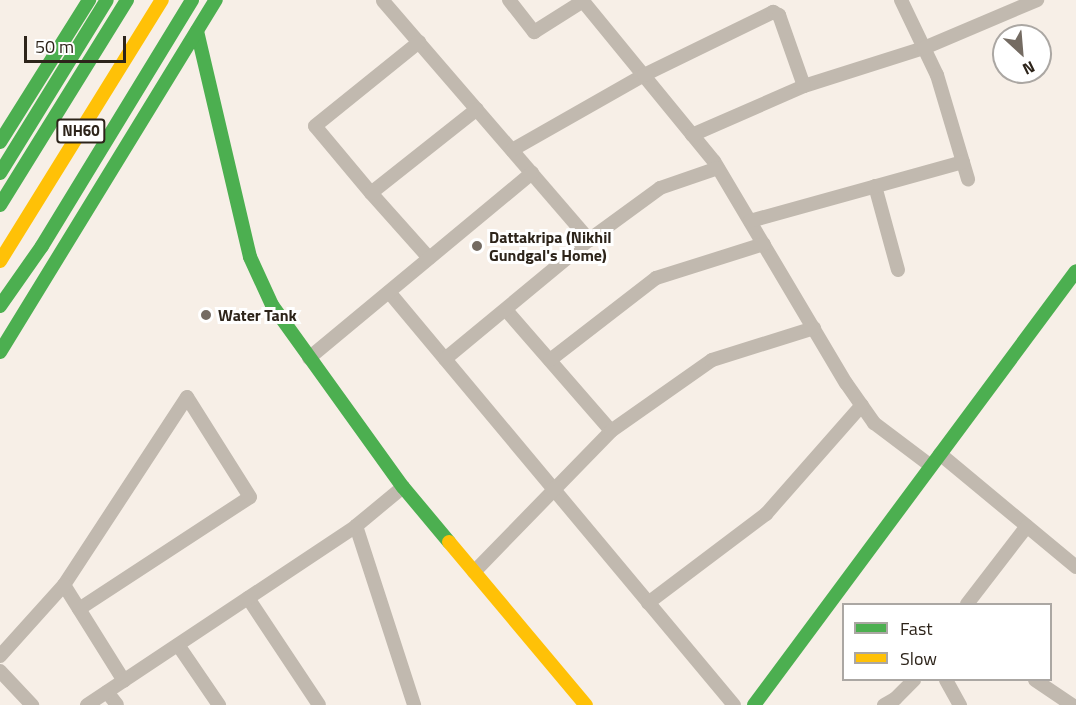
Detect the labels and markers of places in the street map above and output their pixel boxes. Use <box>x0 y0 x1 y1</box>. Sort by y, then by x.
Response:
place label: Dattakripa (Nikhil Gundgal's Home) <box>489 227 612 265</box>
marker: Dattakripa (Nikhil Gundgal's Home) <box>470 239 484 253</box>
place label: Water Tank <box>218 305 297 325</box>
marker: Water Tank <box>199 308 213 322</box>

